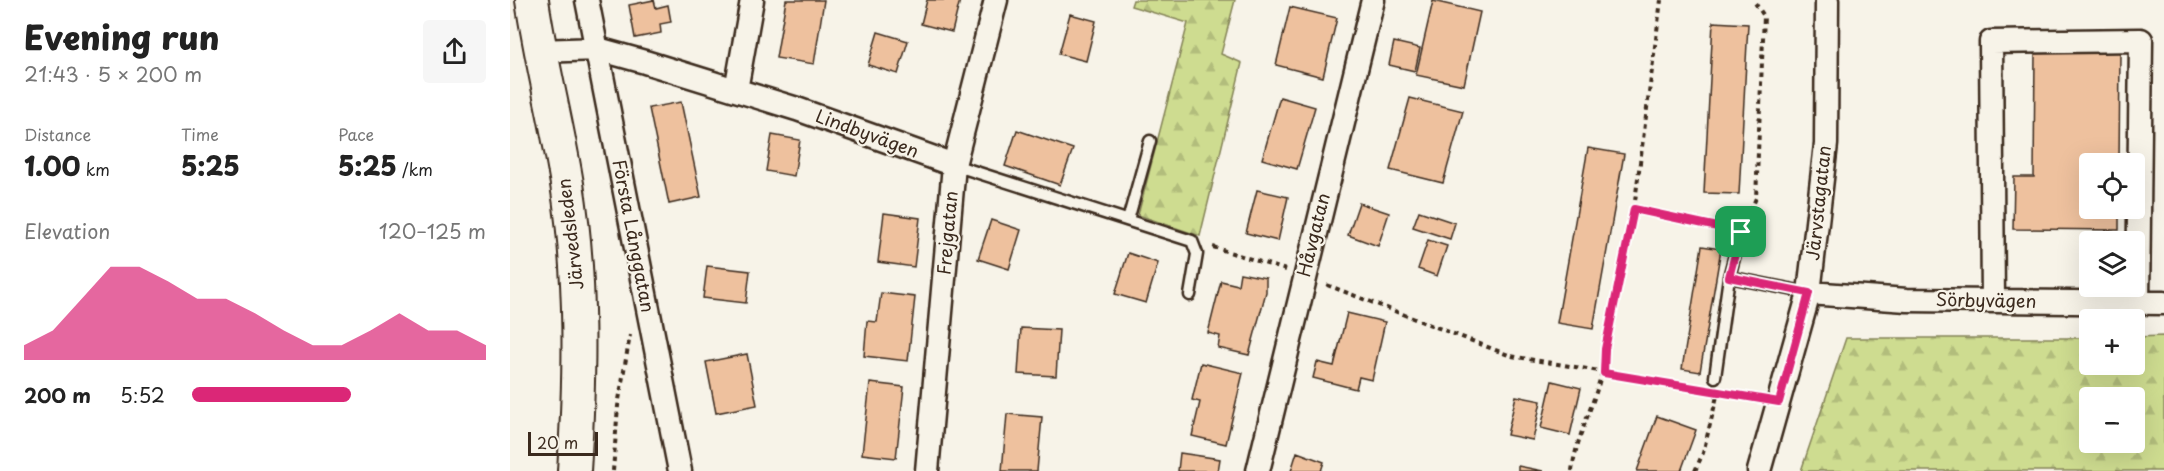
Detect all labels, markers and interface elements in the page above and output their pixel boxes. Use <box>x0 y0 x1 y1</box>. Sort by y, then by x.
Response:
text: Evening run <box>24 11 219 61</box>
button: share <box>423 20 486 83</box>
text: 21:43 · 5 × 200 m <box>24 59 202 89</box>
street label: Lindbyvägen <box>812 101 923 164</box>
text: Distance <box>24 122 91 146</box>
text: Time <box>181 122 219 146</box>
text: Pace <box>338 122 374 146</box>
street label: Järvstagatan <box>1798 144 1837 262</box>
text: 1.00 <box>24 146 80 185</box>
text: 5:25 <box>181 146 240 185</box>
text: 5:25 <box>338 146 397 185</box>
map controls <box>2079 153 2145 453</box>
button: locate <box>2079 153 2145 219</box>
text: km <box>80 157 110 181</box>
text: /km <box>397 157 433 181</box>
street label: Första Långgatan <box>606 157 663 314</box>
street label: Järvedsleden <box>549 177 590 291</box>
street label: Frejgatan <box>929 190 964 276</box>
street label: Håvgatan <box>1289 190 1336 279</box>
pin <box>1715 206 1766 257</box>
icon: arrive <box>1724 215 1757 248</box>
text: Elevation <box>24 216 110 246</box>
text: 120–125 m <box>379 216 486 246</box>
button: layers <box>2079 231 2145 297</box>
street label: Sörbyvägen <box>1935 285 2037 314</box>
button: + <box>2079 309 2145 375</box>
text: 200 m <box>24 380 91 410</box>
text: 5:52 <box>120 380 165 410</box>
button: − <box>2079 387 2145 453</box>
scale bar <box>528 429 598 456</box>
text: 20 m <box>537 430 578 454</box>

